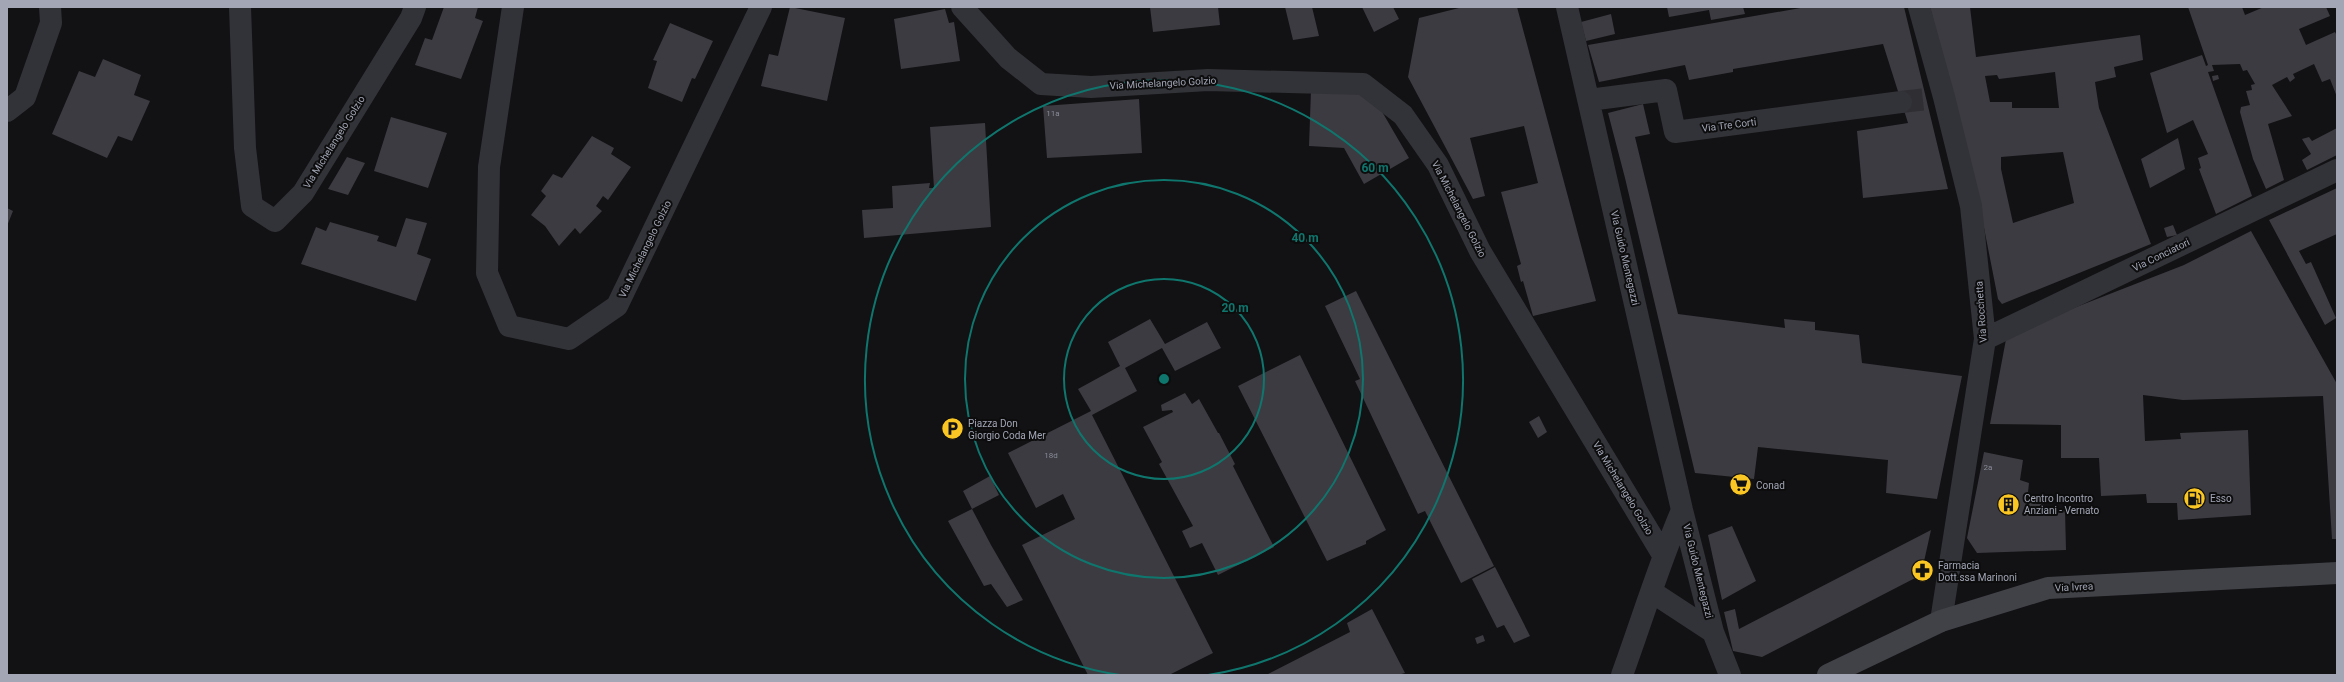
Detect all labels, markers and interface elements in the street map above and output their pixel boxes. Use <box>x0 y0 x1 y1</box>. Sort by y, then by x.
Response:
street label: Via Michelangelo Golzio <box>1109 75 1217 91</box>
street label: Via Michelangelo Golzio <box>301 94 367 190</box>
house number: 11a <box>1046 109 1060 118</box>
street label: Via Tre Corti <box>1701 116 1757 134</box>
street label: Via Michelangelo Golzio <box>1430 159 1488 259</box>
text: 60 m <box>1361 161 1389 175</box>
street label: Via Michelangelo Golzio <box>617 198 674 299</box>
street label: Via Guido Mentegazzi <box>1609 210 1641 306</box>
text: 40 m <box>1291 231 1319 245</box>
street label: Via Conciatori <box>2131 236 2191 274</box>
street label: Via Rocchetta <box>1973 281 1989 343</box>
text: 20 m <box>1221 301 1249 315</box>
centre of rings <box>1157 372 1171 386</box>
parking icon: Piazza Don Giorgio Coda Mer <box>939 416 965 442</box>
place label: Piazza Don Giorgio Coda Mer <box>968 418 1046 441</box>
street label: Via Michelangelo Golzio <box>1591 439 1655 537</box>
house number: 18d <box>1044 451 1058 460</box>
house number: 2a <box>1984 463 1992 472</box>
supermarket icon: Conad <box>1727 472 1753 498</box>
place label: Conad <box>1756 480 1785 491</box>
fuel station icon: Esso <box>2181 485 2207 511</box>
building icon: Centro Incontro Anziani - Vernato <box>1996 491 2022 517</box>
place label: Centro Incontro Anziani - Vernato <box>2024 493 2100 516</box>
place label: Esso <box>2210 493 2232 504</box>
street label: Via Guido Mentegazzi <box>1681 523 1715 619</box>
pharmacy icon: Farmacia Dott.ssa Marinoni <box>1909 558 1935 584</box>
place label: Farmacia Dott.ssa Marinoni <box>1938 560 2017 583</box>
street label: Via Ivrea <box>2055 581 2093 593</box>

